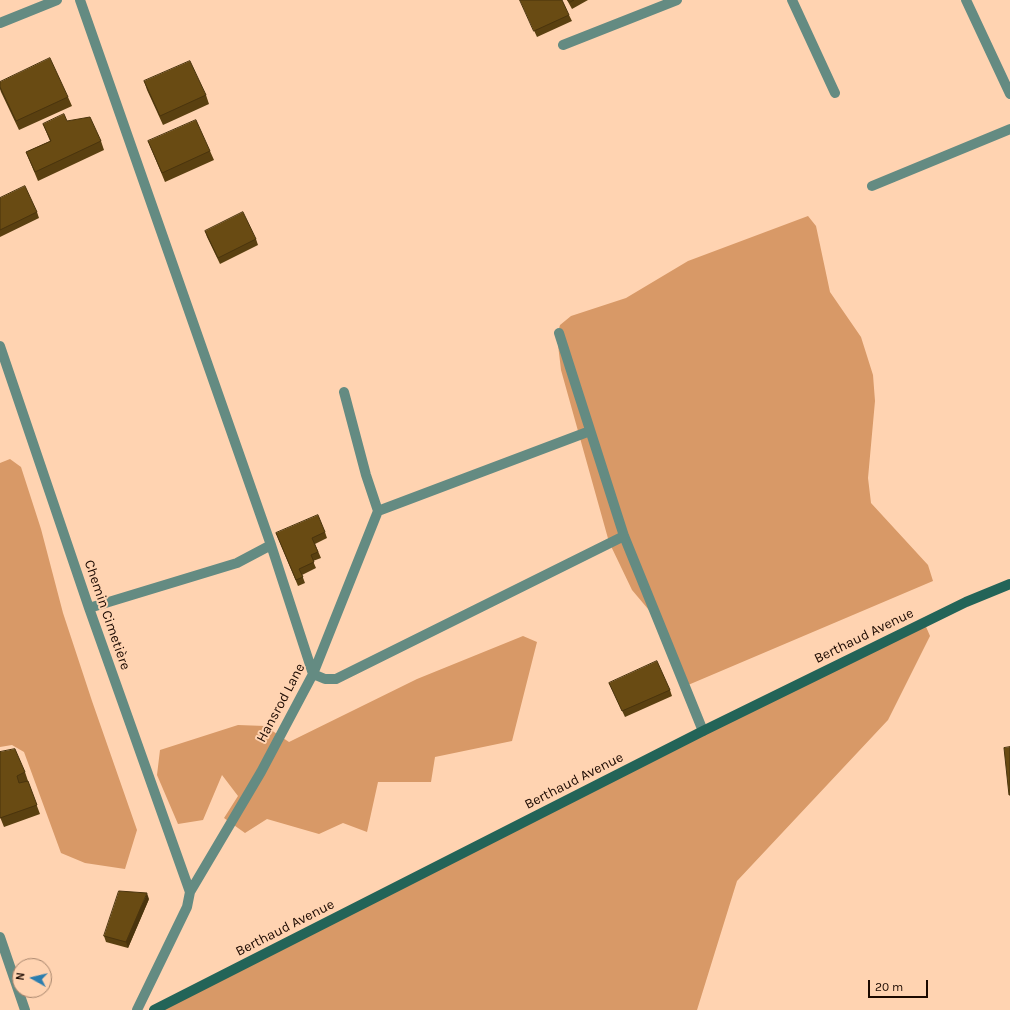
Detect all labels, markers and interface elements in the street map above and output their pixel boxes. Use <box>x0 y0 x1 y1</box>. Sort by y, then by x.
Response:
street label: Chemin Cimetière <box>80 558 134 672</box>
street label: Berthaud Avenue <box>812 605 916 667</box>
street label: Hansrod Lane <box>253 661 309 745</box>
street label: Berthaud Avenue <box>522 749 626 813</box>
street label: Berthaud Avenue <box>233 896 337 960</box>
north arrow <box>12 958 52 998</box>
text: N <box>14 972 28 981</box>
scale bar <box>870 972 930 998</box>
text: 20 m <box>875 980 903 994</box>

